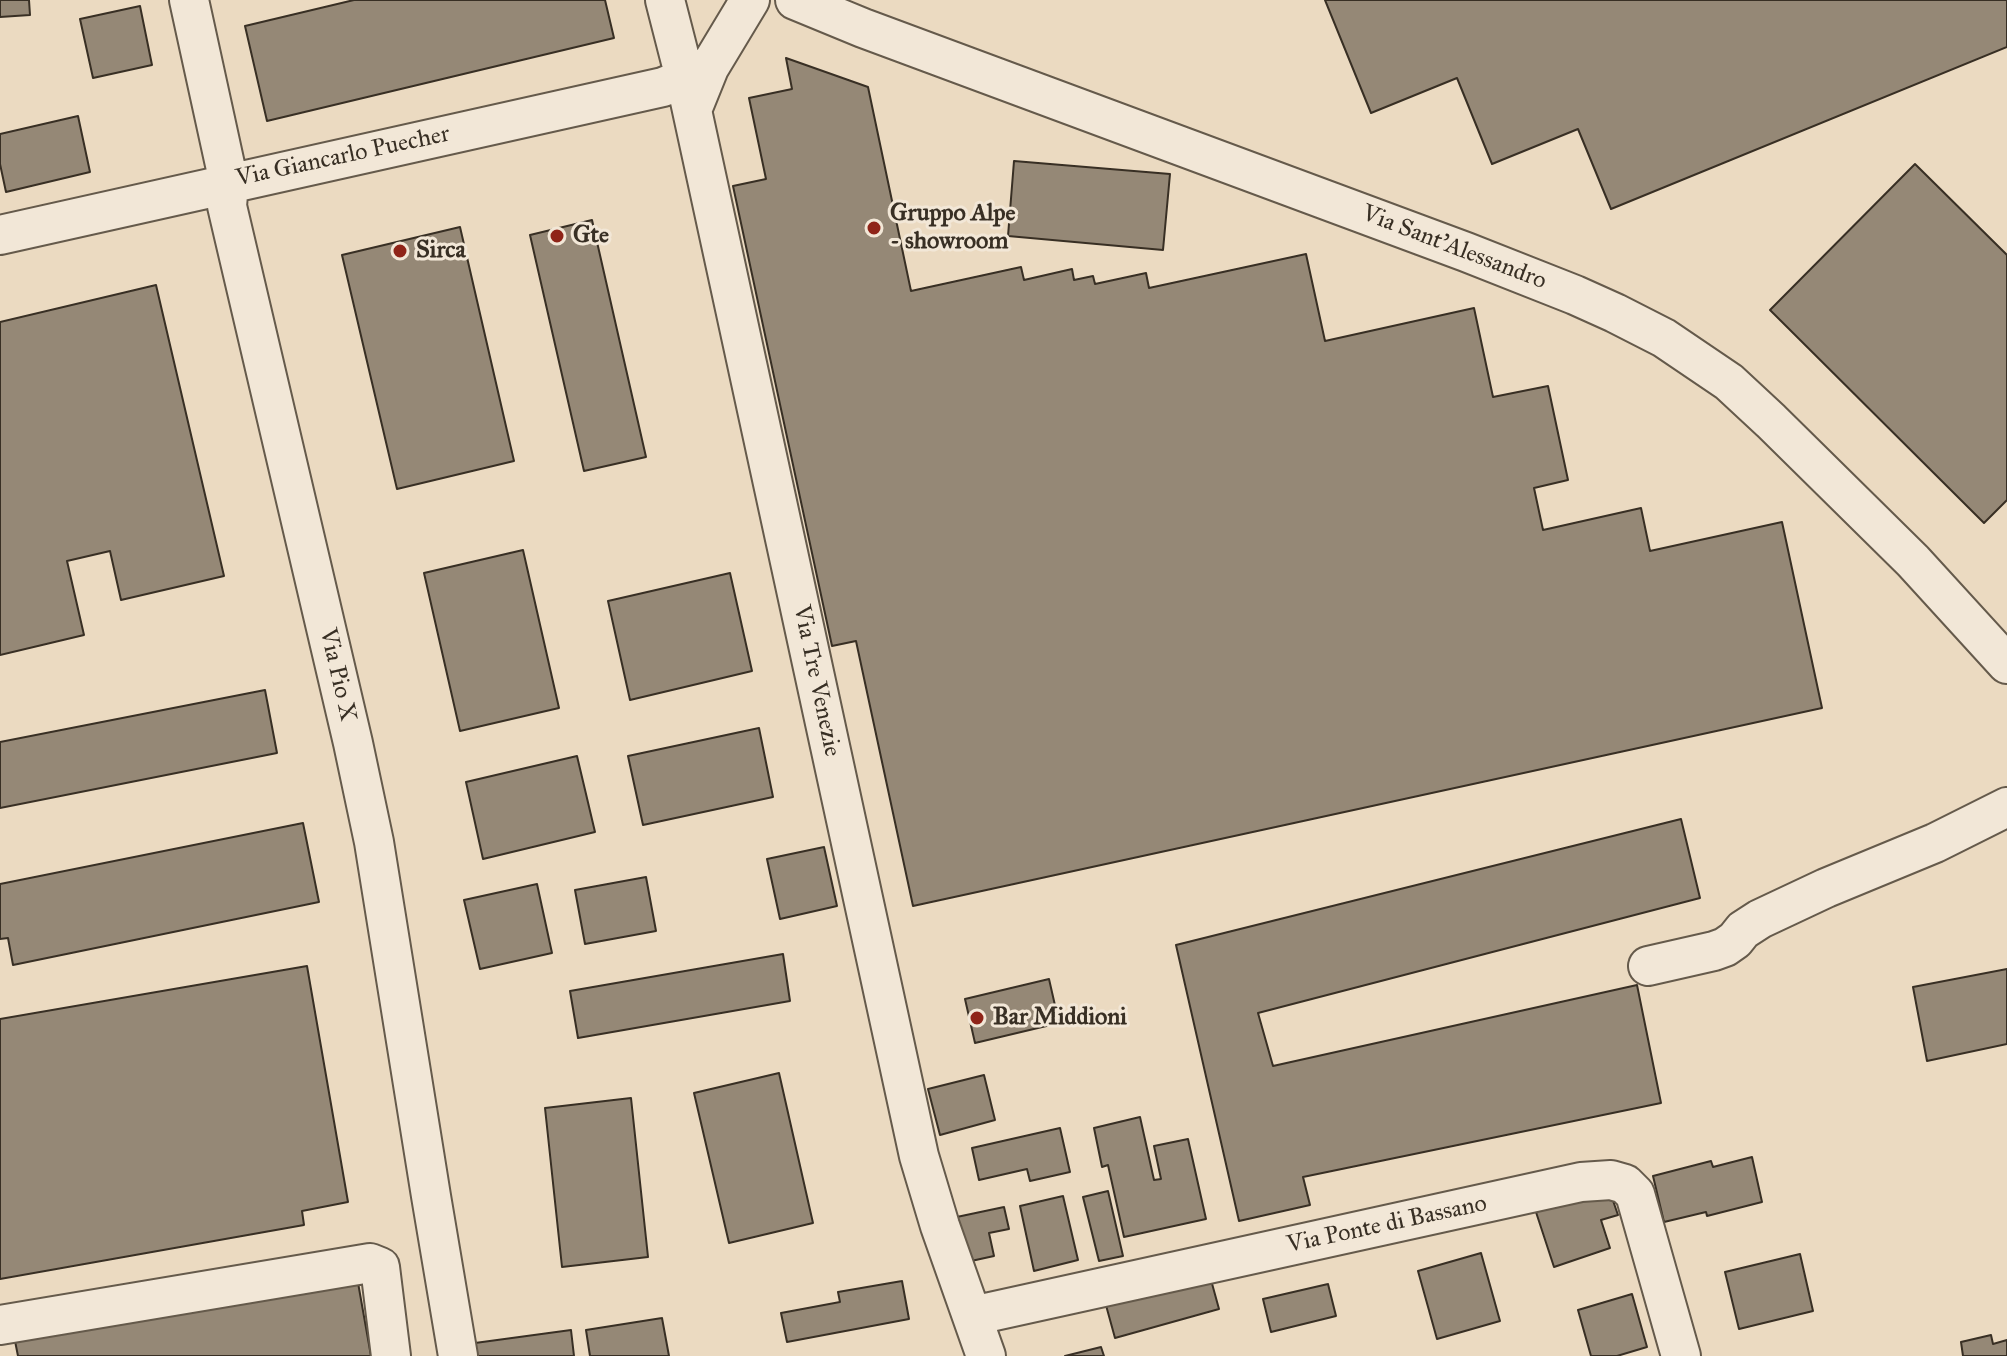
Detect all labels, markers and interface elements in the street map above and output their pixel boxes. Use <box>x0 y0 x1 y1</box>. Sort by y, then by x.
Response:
street label: Via Giancarlo Puecher <box>234 120 452 194</box>
place label: Gruppo Alpe - showroom <box>890 200 1016 256</box>
street label: Via Sant'Alessandro <box>1358 200 1550 296</box>
marker: Gruppo Alpe - showroom <box>865 219 883 237</box>
place label: Gte <box>573 222 609 250</box>
marker: Gte <box>548 227 566 245</box>
place label: Sirca <box>416 237 466 265</box>
marker: Sirca <box>391 242 409 260</box>
street label: Via Tre Venezie <box>786 603 846 759</box>
street label: Via Pio X <box>312 626 362 724</box>
place label: Bar Middioni <box>993 1004 1127 1032</box>
marker: Bar Middioni <box>968 1009 986 1027</box>
street label: Via Ponte di Bassano <box>1285 1190 1489 1260</box>

